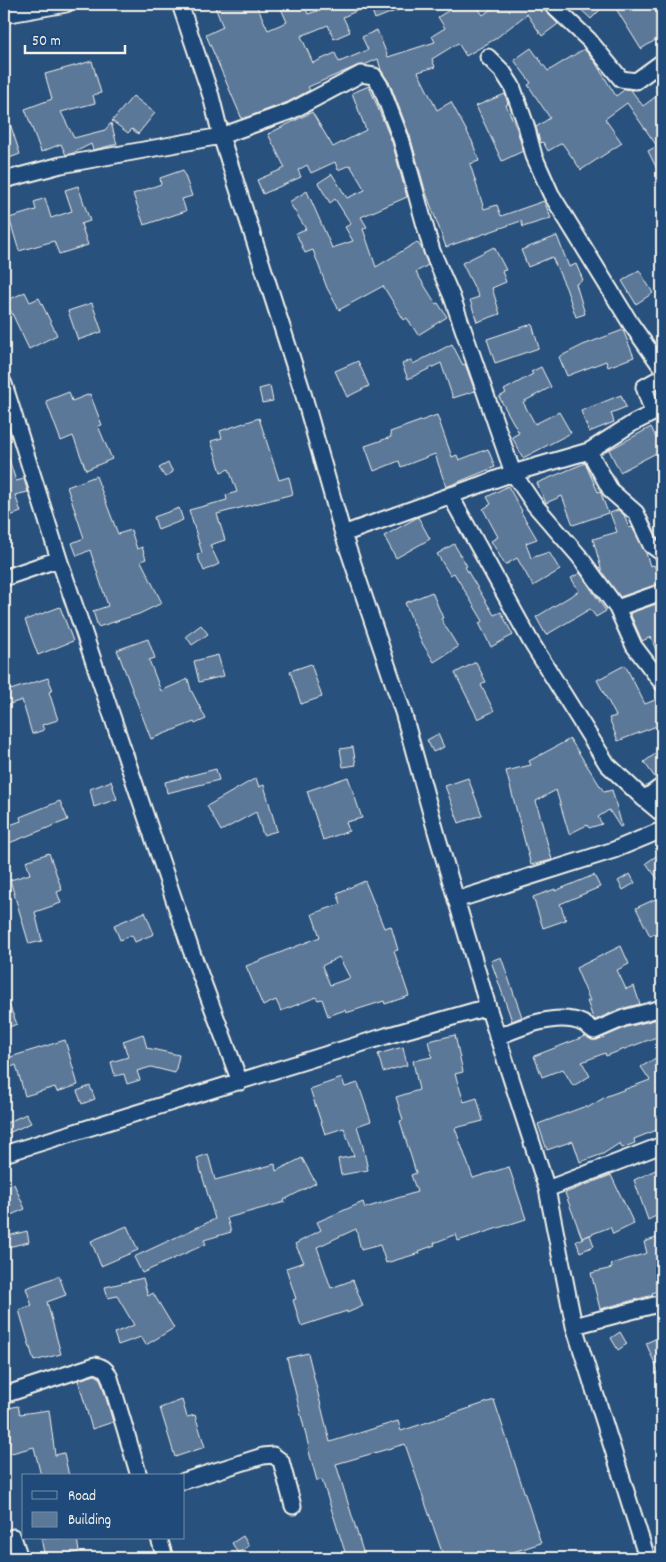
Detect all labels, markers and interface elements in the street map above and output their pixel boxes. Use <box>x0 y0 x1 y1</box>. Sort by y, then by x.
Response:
scale bar <box>25 22 125 54</box>
text: 50 m <box>32 31 61 53</box>
legend <box>22 1474 185 1540</box>
text: Road <box>68 1486 96 1508</box>
text: Building <box>68 1510 111 1532</box>

